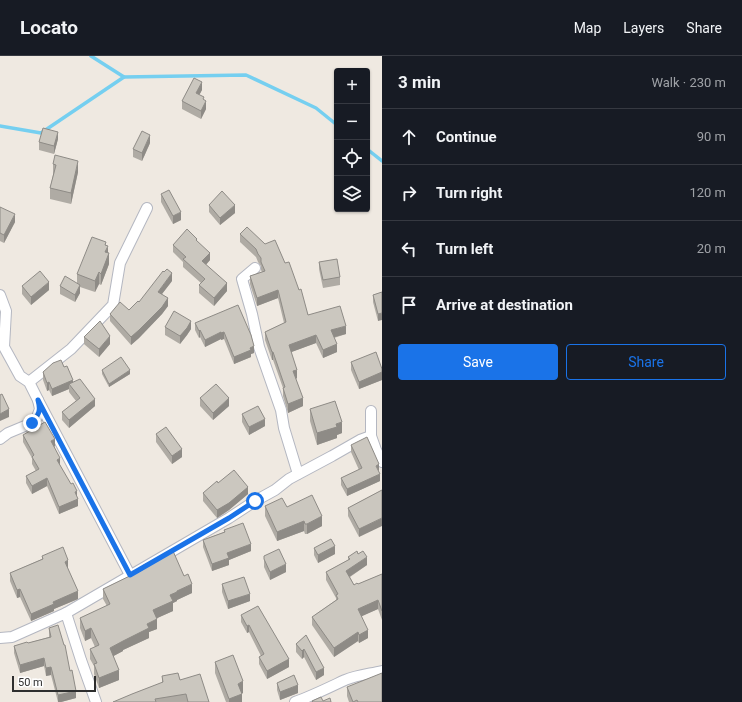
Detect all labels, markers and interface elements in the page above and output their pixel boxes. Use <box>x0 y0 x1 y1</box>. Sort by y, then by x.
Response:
text: Locato <box>20 16 78 39</box>
text: Map <box>574 20 601 36</box>
text: Layers <box>623 20 664 36</box>
text: Share <box>686 20 722 36</box>
map controls <box>334 68 370 212</box>
button: + <box>334 68 370 104</box>
text: 3 min <box>398 72 441 92</box>
text: Walk · 230 m <box>651 75 726 90</box>
button: − <box>334 104 370 140</box>
icon: ahead <box>398 126 420 148</box>
text: Continue <box>436 128 497 146</box>
text: 90 m <box>697 129 726 144</box>
button: locate <box>334 140 370 176</box>
button: layers <box>334 176 370 212</box>
icon: right <box>398 182 420 204</box>
text: Turn right <box>436 184 502 202</box>
text: 120 m <box>689 185 726 200</box>
icon: left <box>398 238 420 260</box>
text: Turn left <box>436 240 493 258</box>
text: 20 m <box>697 241 726 256</box>
icon: arrive <box>398 294 420 316</box>
text: Arrive at destination <box>436 296 573 314</box>
button: Save <box>398 344 558 380</box>
button: Share <box>566 344 726 380</box>
route end <box>23 414 41 432</box>
route start <box>246 492 264 510</box>
scale bar <box>12 674 96 693</box>
text: 50 m <box>18 676 43 689</box>

